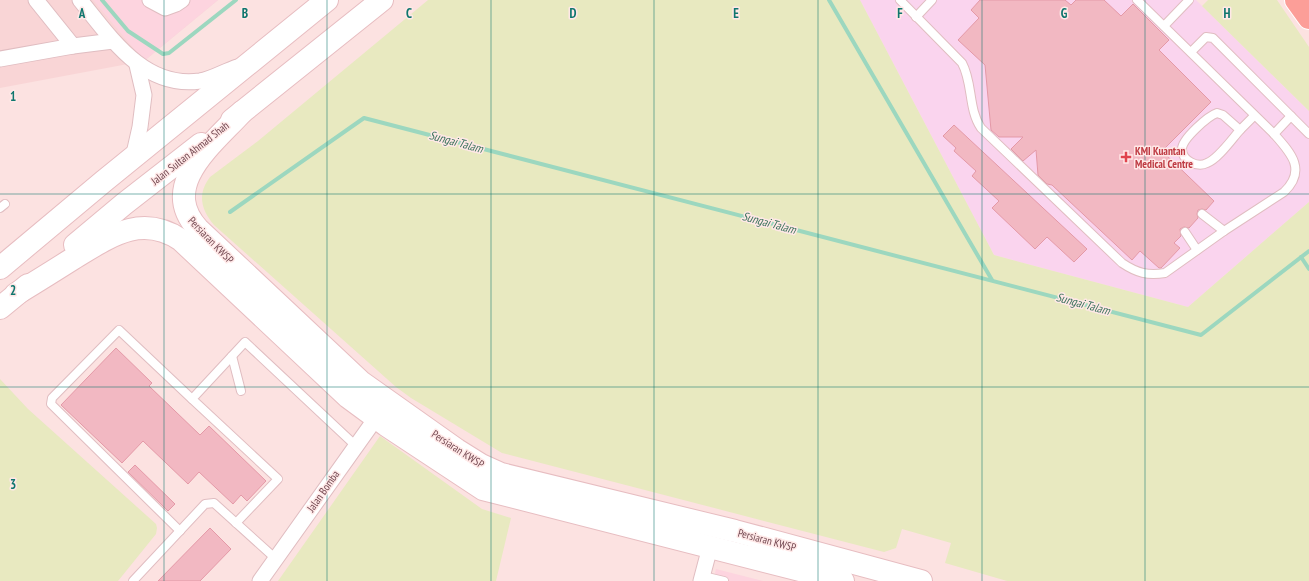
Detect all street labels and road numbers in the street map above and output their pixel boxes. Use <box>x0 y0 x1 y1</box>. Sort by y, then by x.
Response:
street label: Jalan Sultan Ahmad Shah <box>147 118 232 188</box>
street label: Persiaran KWSP <box>185 214 237 266</box>
street label: Persiaran KWSP <box>429 427 487 471</box>
street label: Jalan Bomba <box>303 468 342 515</box>
street label: Persiaran KWSP <box>736 526 798 554</box>

